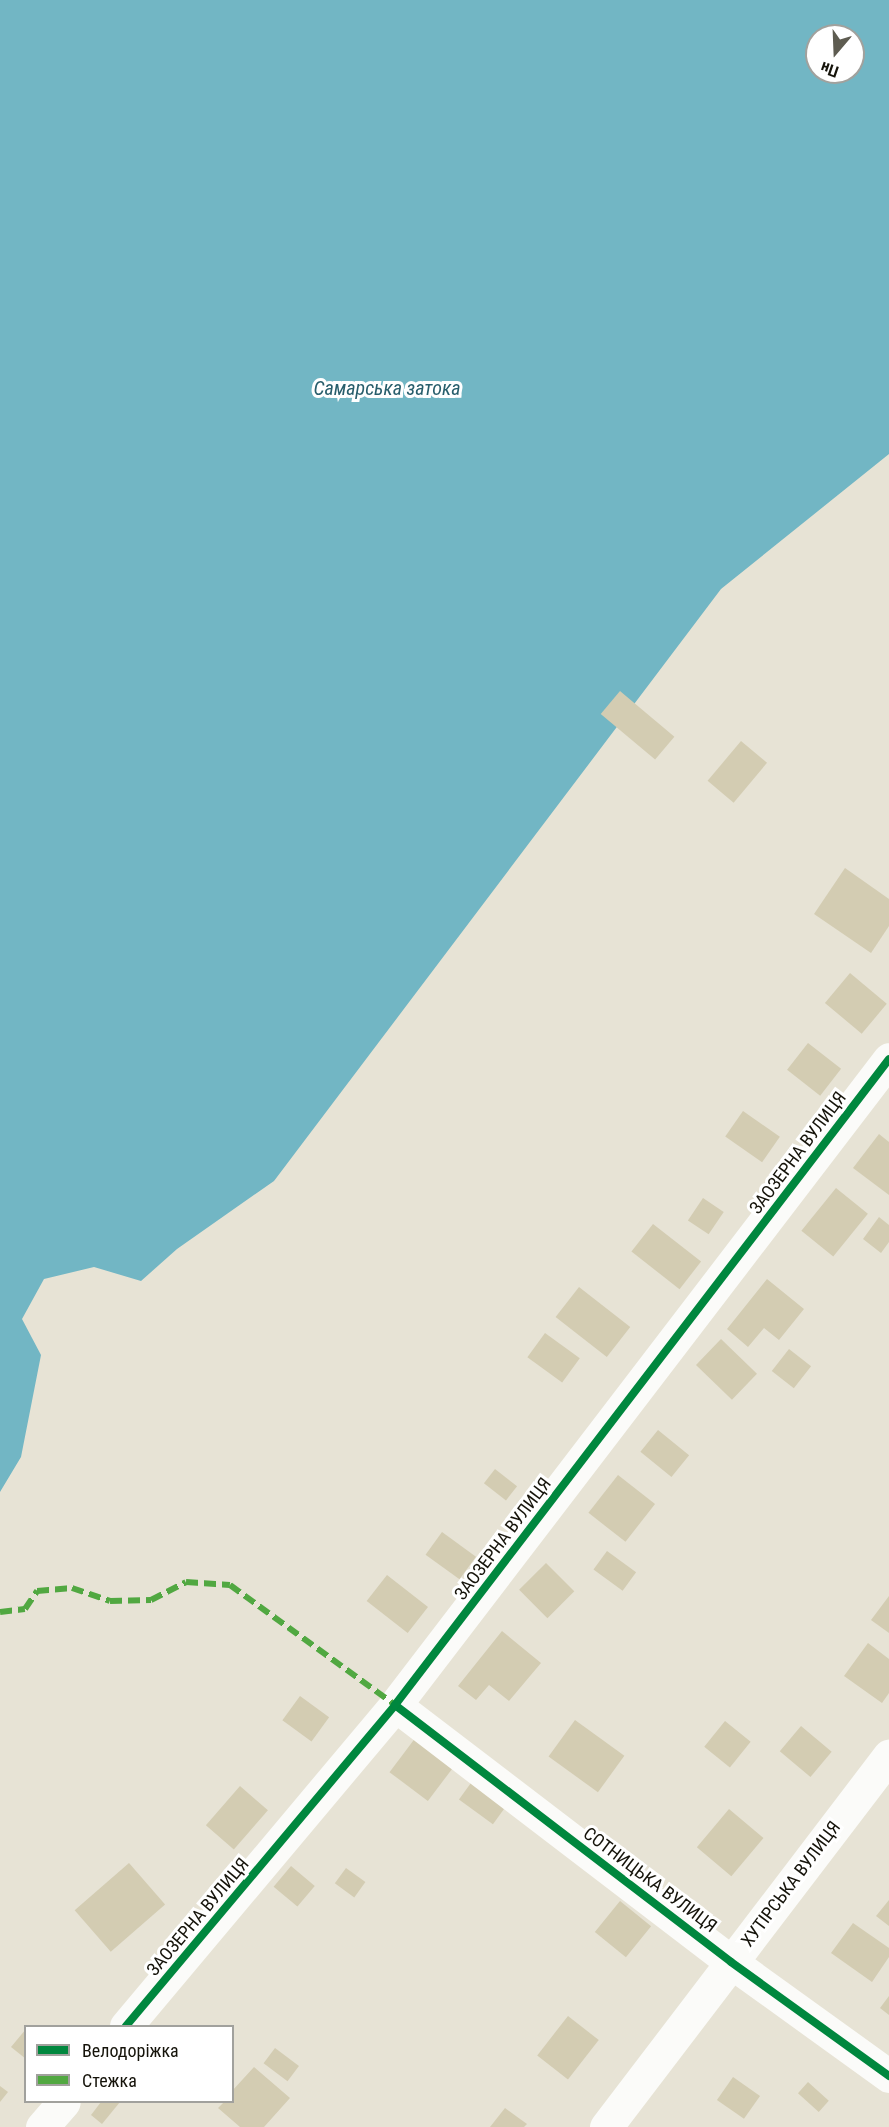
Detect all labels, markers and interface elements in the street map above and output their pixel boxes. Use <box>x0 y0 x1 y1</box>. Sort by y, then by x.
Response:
north arrow <box>805 24 865 84</box>
text: Пн <box>818 58 841 81</box>
water label: Самарська затока <box>313 376 461 400</box>
street label: ЗАОЗЕРНА ВУЛИЦЯ <box>745 1088 851 1218</box>
street label: ЗАОЗЕРНА ВУЛИЦЯ <box>450 1474 556 1604</box>
street label: ХУТІРСЬКА ВУЛИЦЯ <box>737 1817 845 1951</box>
street label: СОТНИЦЬКА ВУЛИЦЯ <box>579 1823 721 1937</box>
street label: ЗАОЗЕРНА ВУЛИЦЯ <box>142 1854 254 1980</box>
legend <box>24 2025 234 2103</box>
text: Велодоріжка <box>82 2040 179 2061</box>
text: Стежка <box>82 2070 137 2091</box>

